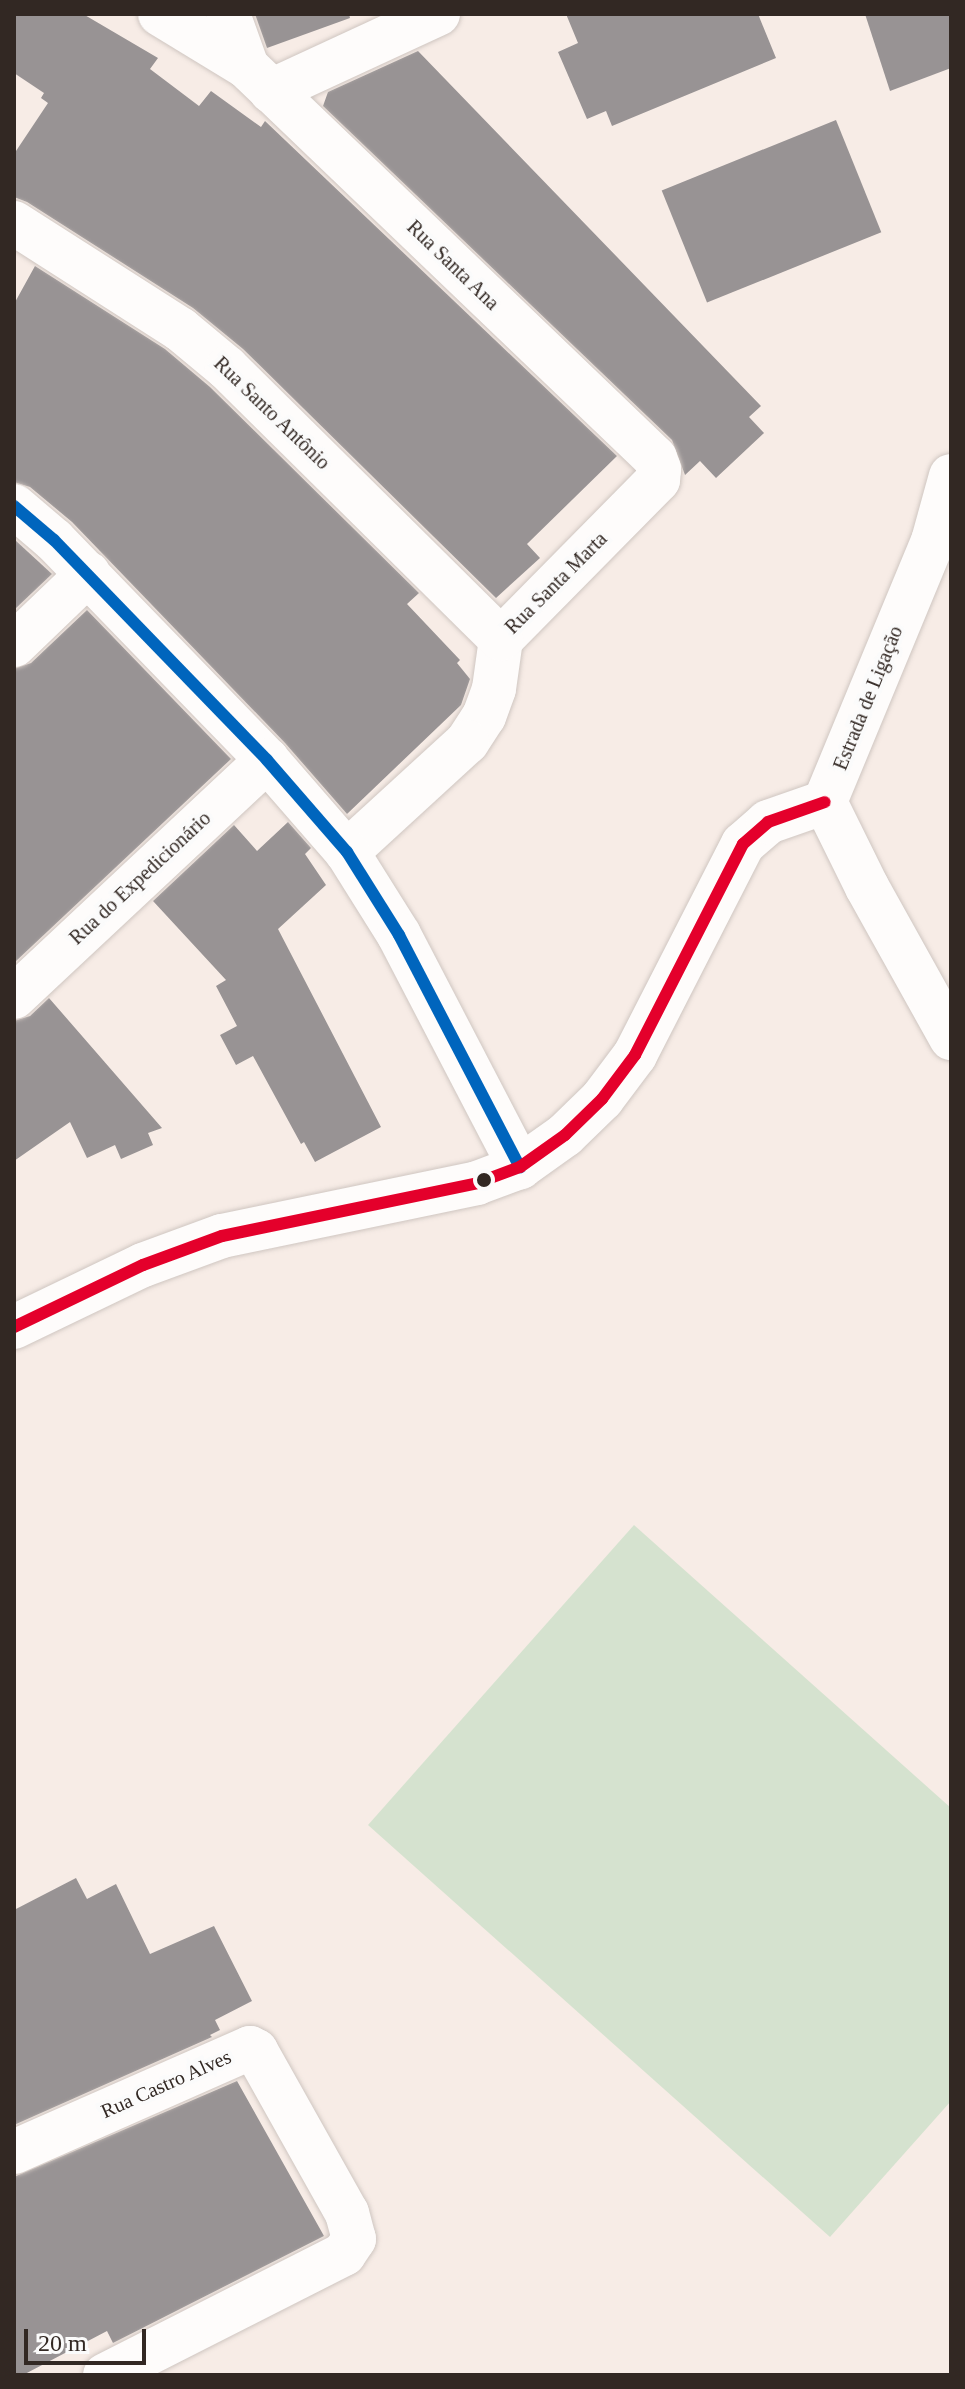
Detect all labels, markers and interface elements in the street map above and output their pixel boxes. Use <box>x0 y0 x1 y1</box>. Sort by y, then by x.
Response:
street label: Rua Santa Ana <box>402 215 504 315</box>
street label: Rua Santo Antônio <box>209 351 335 475</box>
street label: Rua Santa Marta <box>500 527 612 639</box>
street label: Estrada de Ligação <box>828 622 908 774</box>
street label: Rua do Expedicionário <box>64 806 216 950</box>
unlabelled marker <box>476 1172 492 1188</box>
street label: Rua Castro Alves <box>97 2044 235 2124</box>
scale bar <box>28 2313 150 2363</box>
text: 20 m <box>38 2330 87 2356</box>

